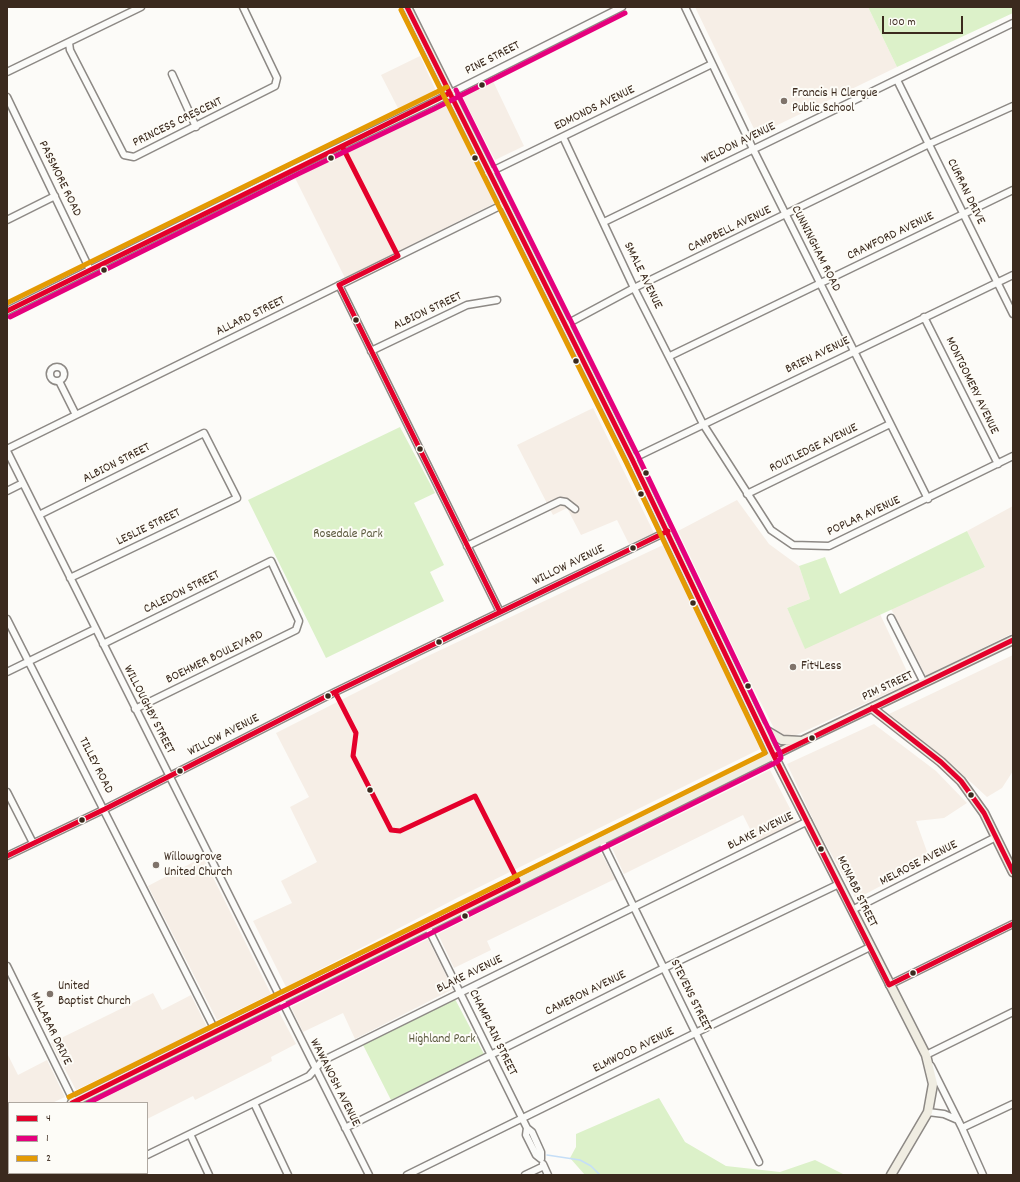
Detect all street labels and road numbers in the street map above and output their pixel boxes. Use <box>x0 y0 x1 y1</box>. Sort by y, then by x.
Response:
street label: PINE STREET <box>463 39 523 79</box>
street label: EDMONDS AVENUE <box>552 83 638 135</box>
street label: PRINCESS CRESCENT <box>131 95 225 151</box>
street label: WELDON AVENUE <box>700 119 778 169</box>
street label: PASSMORE ROAD <box>34 139 84 219</box>
street label: CURRAN DRIVE <box>942 157 988 227</box>
street label: CAMPBELL AVENUE <box>686 203 774 257</box>
street label: CUNNINGHAM ROAD <box>787 203 843 295</box>
street label: CRAWFORD AVENUE <box>845 209 937 265</box>
street label: SMALE AVENUE <box>619 240 665 312</box>
street label: ALBION STREET <box>391 289 465 335</box>
street label: ALLARD STREET <box>214 294 288 340</box>
street label: BRIEN AVENUE <box>783 334 853 378</box>
street label: MONTGOMERY AVENUE <box>941 335 1001 437</box>
street label: ROUTLEDGE AVENUE <box>767 421 861 477</box>
street label: ALBION STREET <box>81 440 153 488</box>
street label: POPLAR AVENUE <box>825 493 903 541</box>
street label: LESLIE STREET <box>114 506 184 550</box>
street label: WILLOW AVENUE <box>531 542 607 590</box>
street label: CALEDON STREET <box>141 568 223 618</box>
street label: BOEHMER BOULEVARD <box>164 628 266 688</box>
street label: WILLOUGHBY STREET <box>119 663 177 757</box>
street label: PIM STREET <box>860 668 916 706</box>
street label: WILLOW AVENUE <box>186 711 262 761</box>
street label: TILLEY ROAD <box>74 735 116 797</box>
street label: BLAKE AVENUE <box>726 809 796 855</box>
street label: MELROSE AVENUE <box>878 838 960 890</box>
street label: MCNABB STREET <box>832 854 880 930</box>
street label: BLAKE AVENUE <box>435 952 505 998</box>
street label: STEVENS STREET <box>666 957 714 1035</box>
street label: CAMERON AVENUE <box>543 968 629 1020</box>
street label: CHAMPLAIN STREET <box>464 987 520 1079</box>
street label: MALABAR DRIVE <box>26 990 74 1068</box>
street label: ELMWOOD AVENUE <box>591 1025 677 1077</box>
street label: WAWANOSH AVENUE <box>305 1037 363 1129</box>

